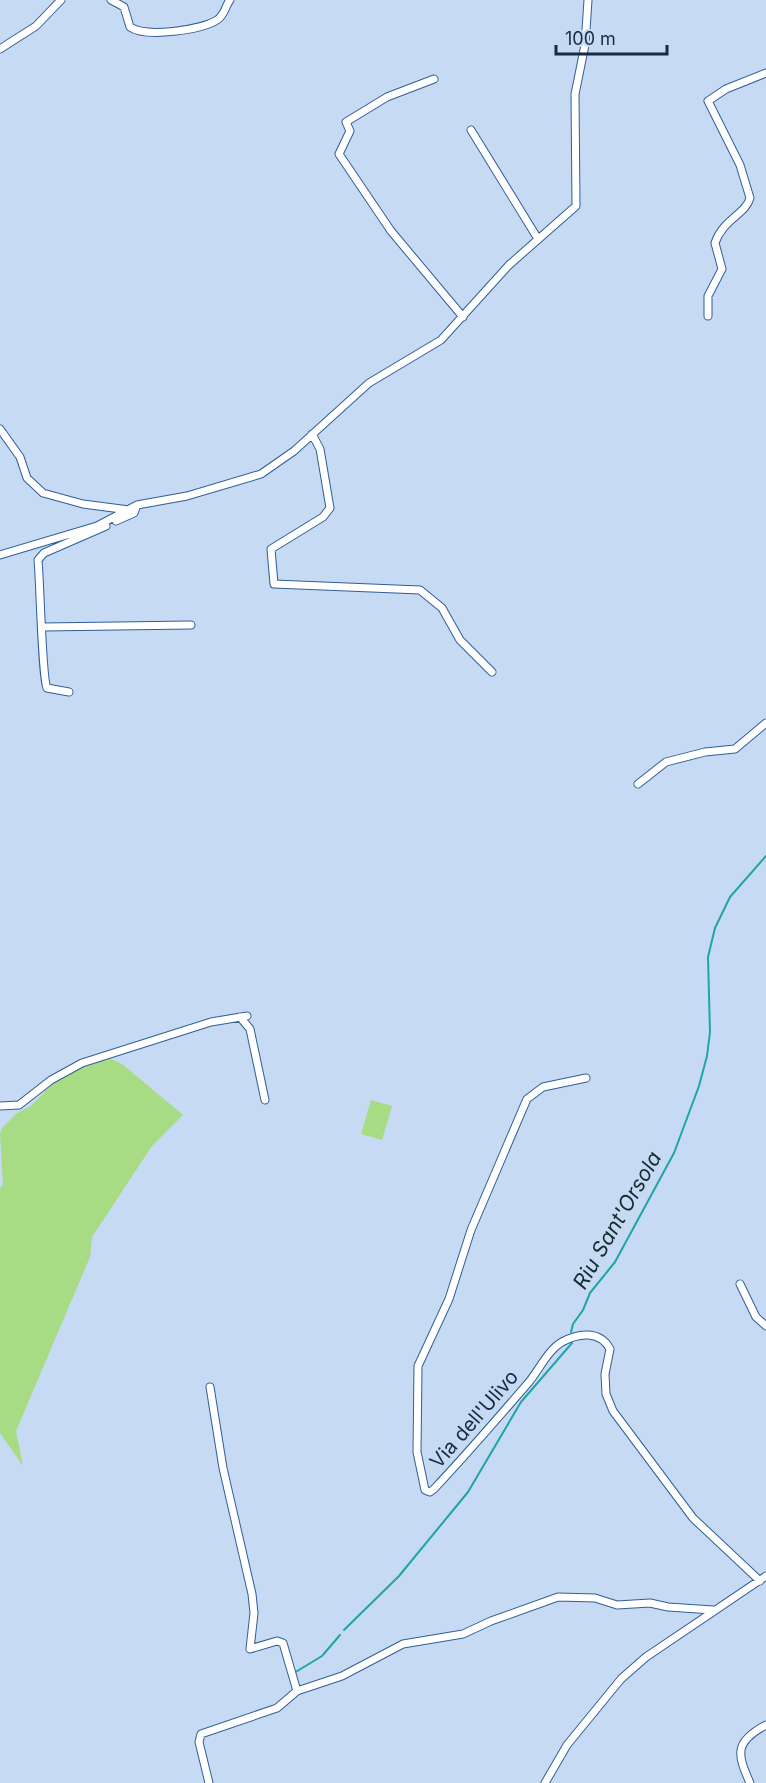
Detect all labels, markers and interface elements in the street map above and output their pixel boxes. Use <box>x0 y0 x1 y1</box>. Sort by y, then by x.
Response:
scale bar <box>556 18 667 56</box>
text: 100 m <box>565 28 616 49</box>
water label: Riu Sant'Orsola <box>568 1147 667 1293</box>
street label: Via dell'Ulivo <box>425 1365 523 1473</box>

